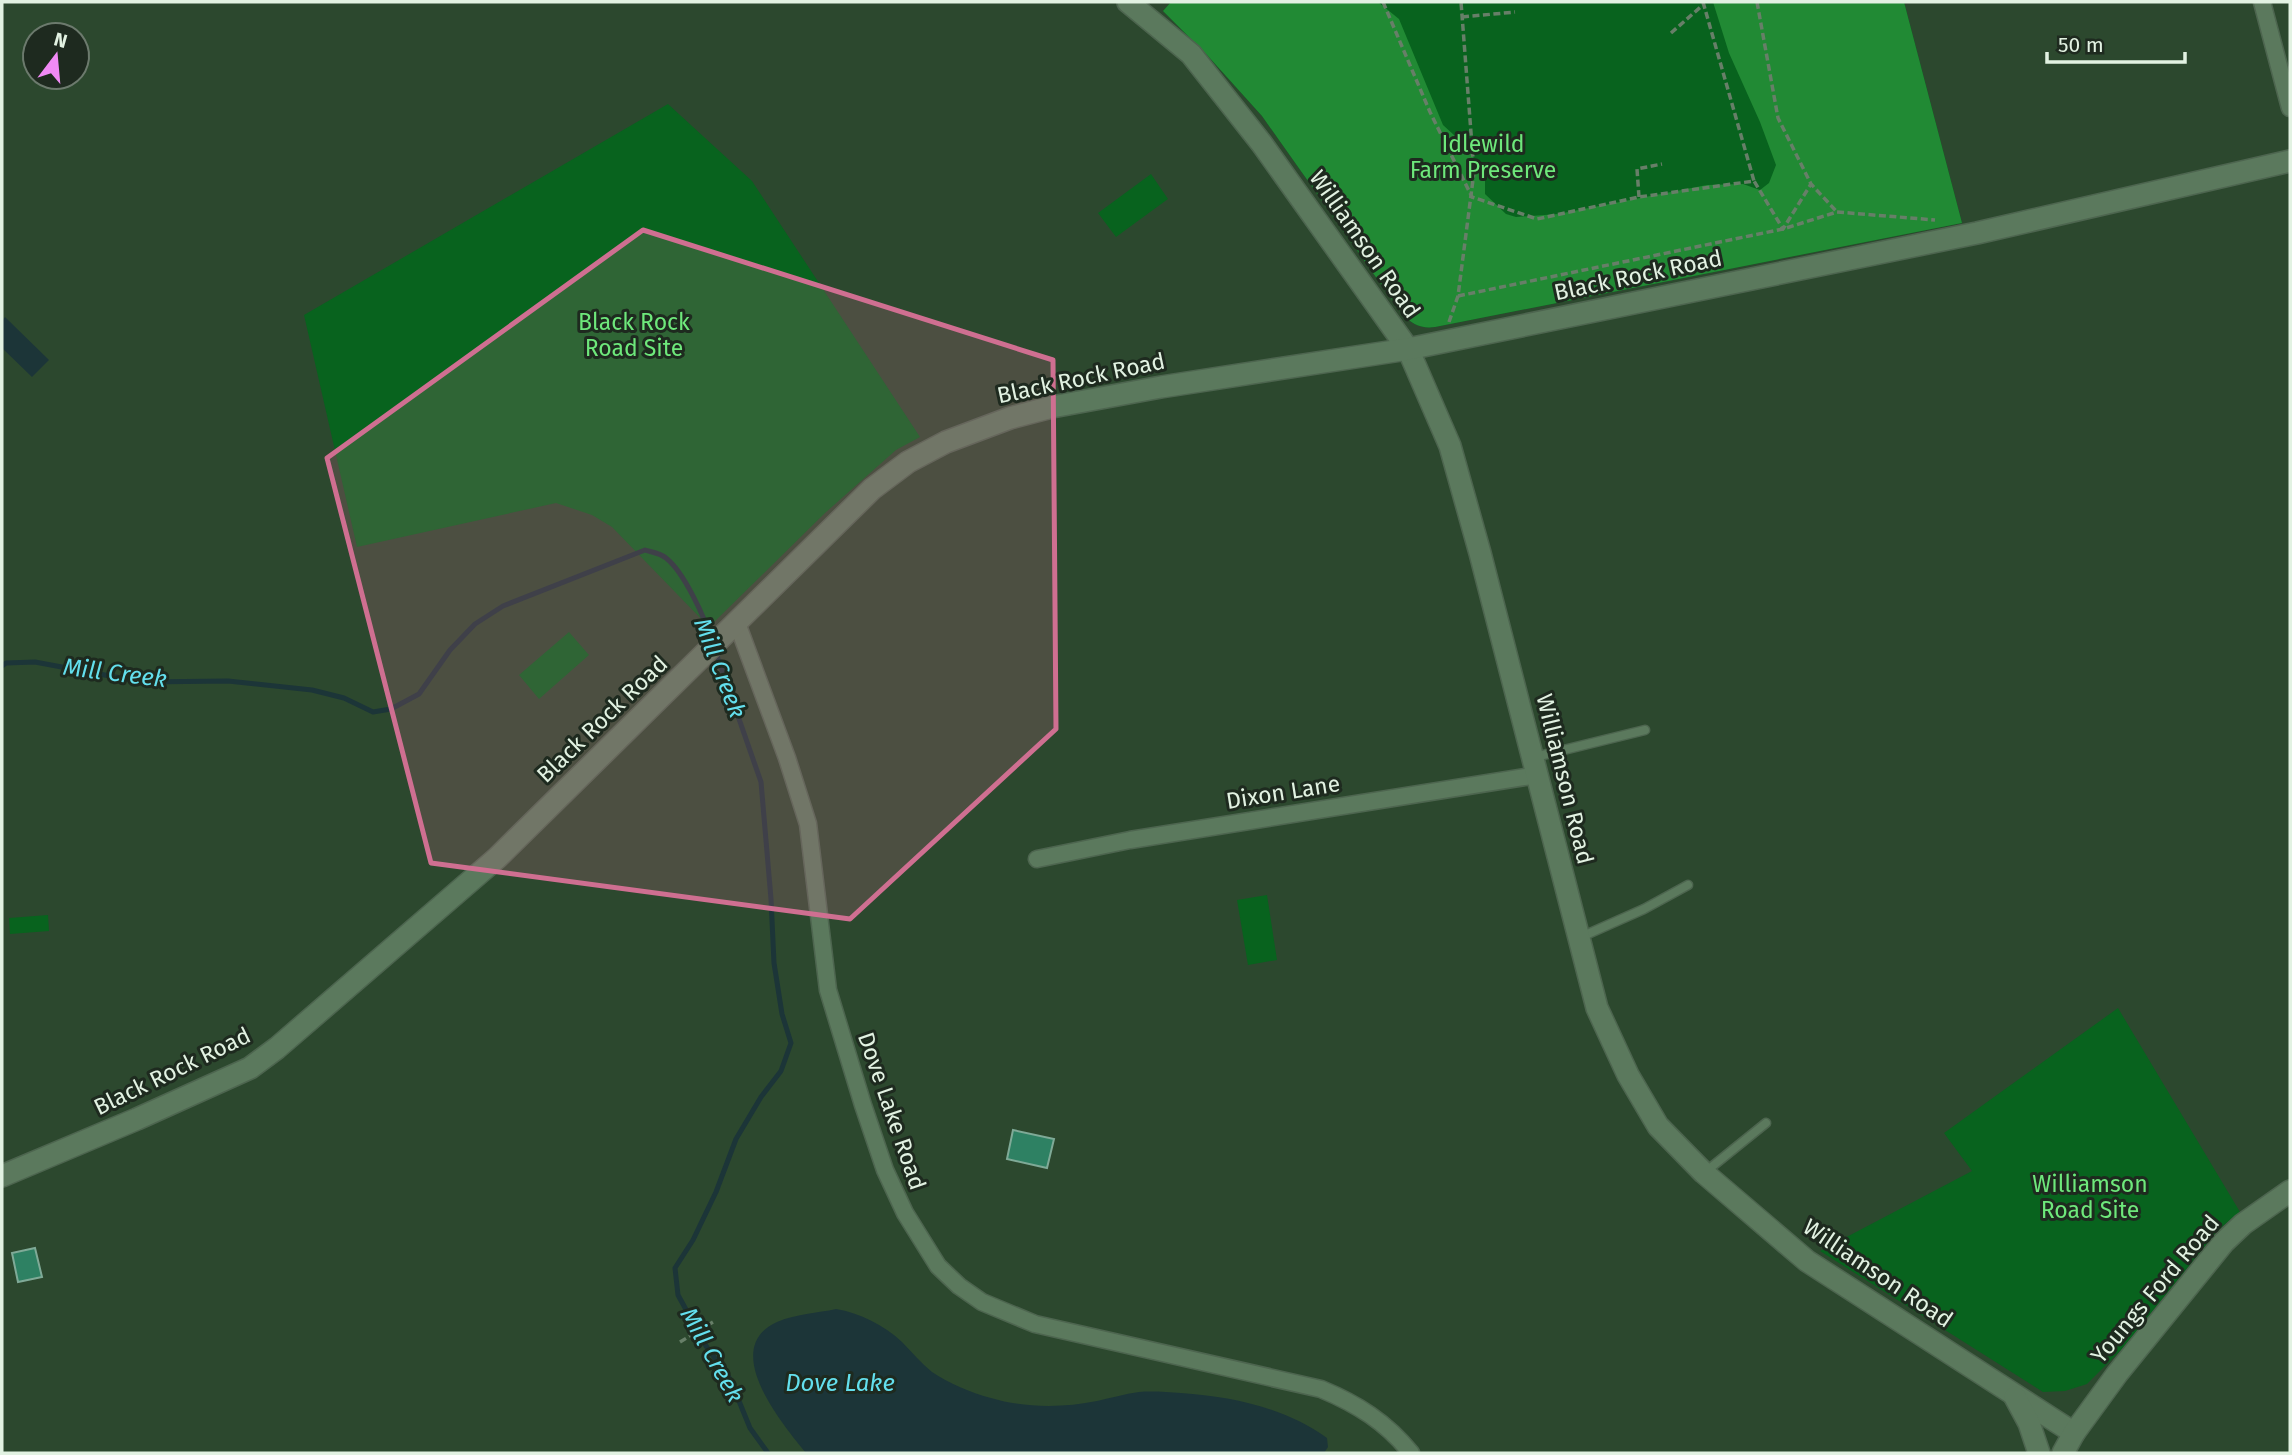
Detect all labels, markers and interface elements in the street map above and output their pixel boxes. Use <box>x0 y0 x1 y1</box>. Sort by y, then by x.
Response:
north arrow <box>21 21 91 91</box>
scale bar <box>2047 21 2185 65</box>
text: N <box>51 27 70 53</box>
text: 50 m <box>2058 32 2104 58</box>
park label: Idlewild Farm Preserve <box>1410 130 1556 184</box>
street label: Williamson Road <box>1303 165 1427 323</box>
street label: Black Rock Road <box>1552 244 1724 306</box>
park label: Black Rock Road Site <box>578 308 690 362</box>
street label: Black Rock Road <box>995 347 1167 409</box>
water label: Mill Creek <box>688 614 752 722</box>
street label: Black Rock Road <box>531 650 673 788</box>
water label: Mill Creek <box>61 653 169 693</box>
street label: Williamson Road <box>1530 691 1600 867</box>
street label: Dixon Lane <box>1224 769 1342 815</box>
street label: Black Rock Road <box>89 1021 255 1121</box>
street label: Dove Lake Road <box>852 1028 932 1194</box>
park label: Williamson Road Site <box>2032 1170 2148 1224</box>
street label: Youngs Ford Road <box>2085 1209 2225 1369</box>
street label: Williamson Road <box>1798 1213 1958 1333</box>
water label: Mill Creek <box>674 1303 750 1407</box>
water label: Dove Lake <box>785 1369 895 1397</box>

